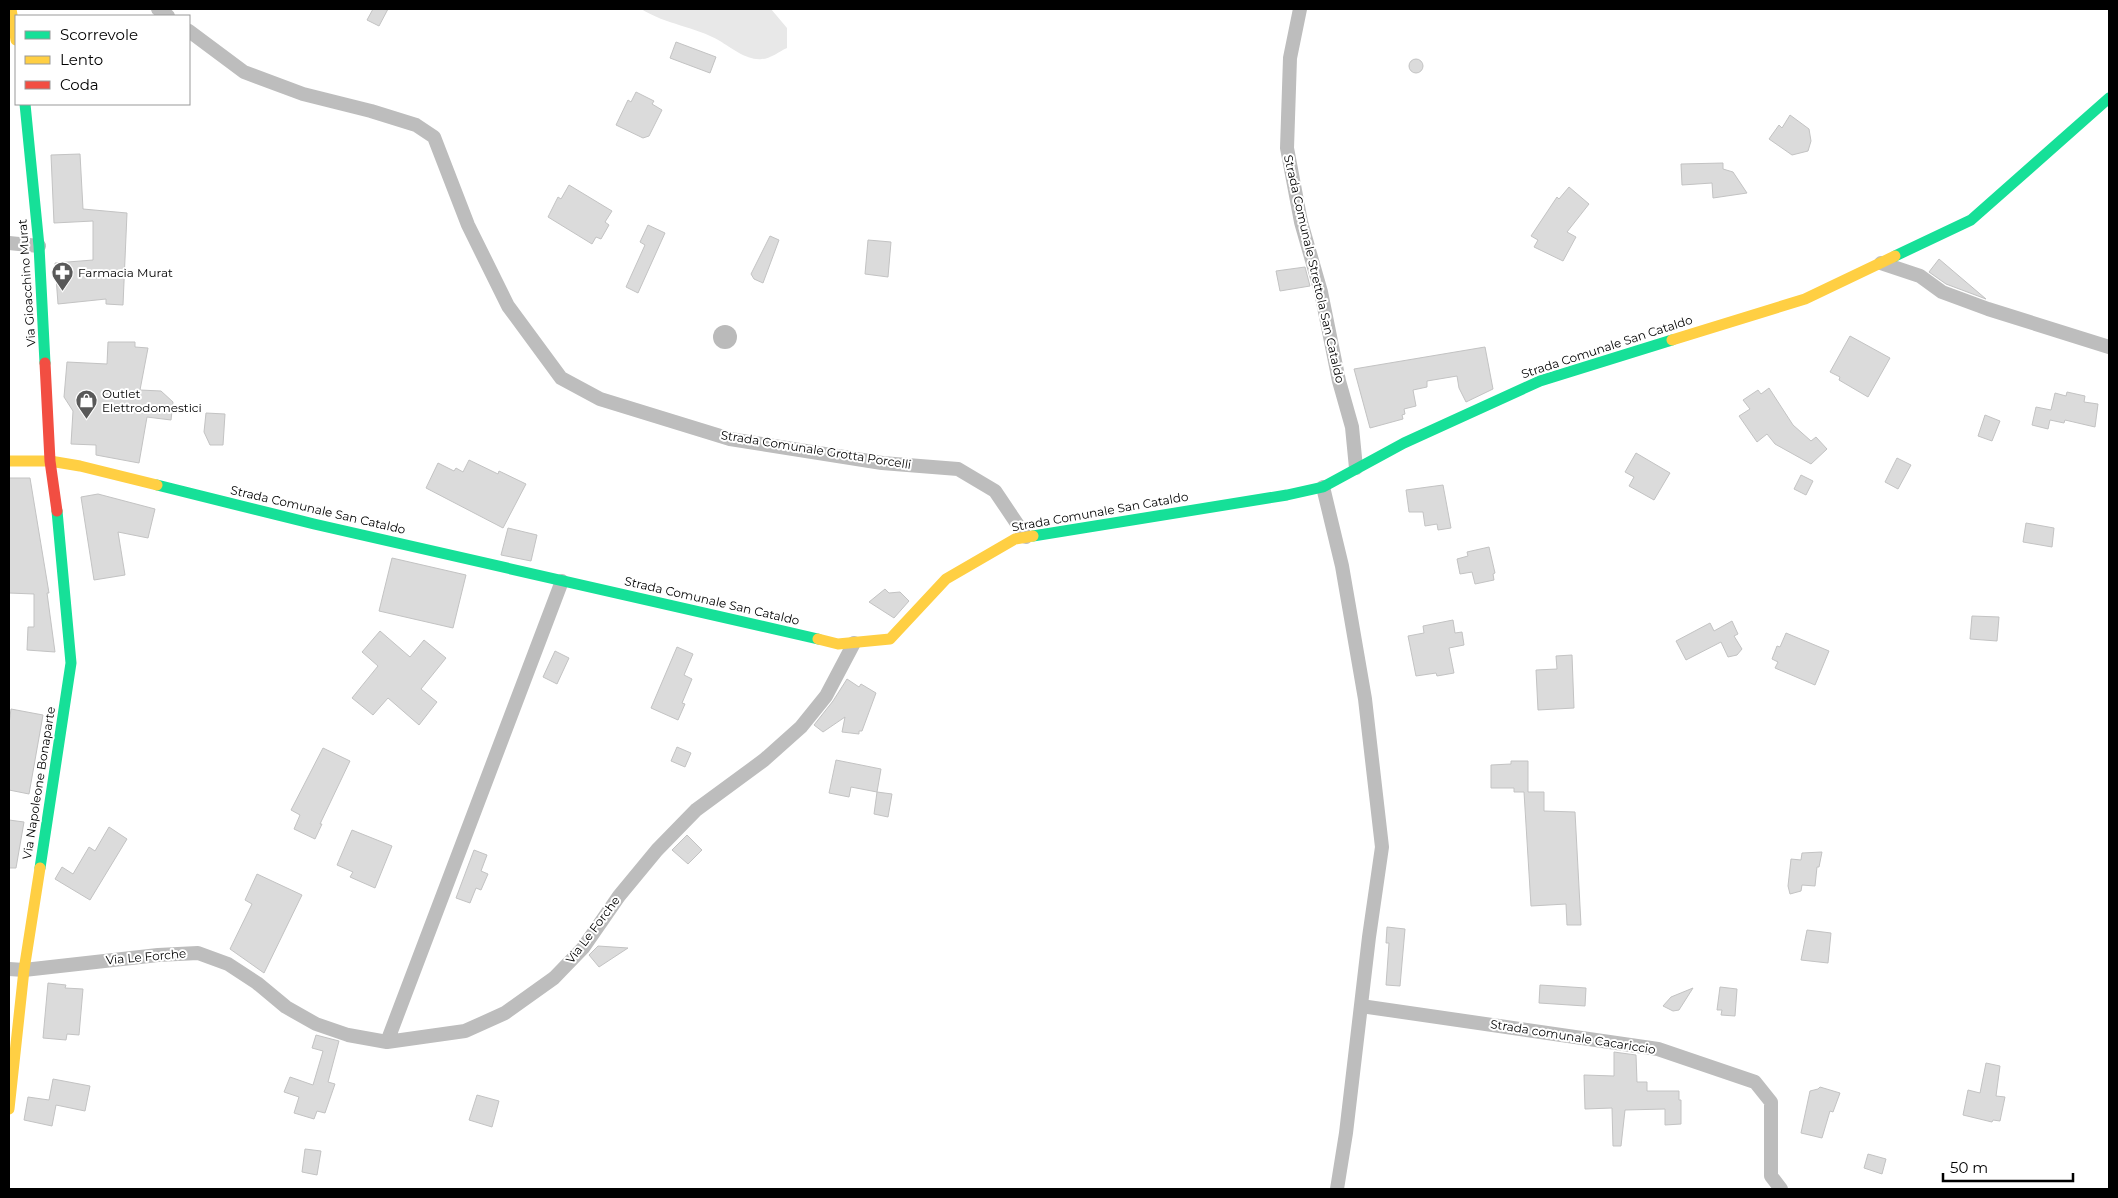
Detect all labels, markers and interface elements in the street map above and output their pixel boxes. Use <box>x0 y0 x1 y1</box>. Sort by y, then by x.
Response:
legend <box>15 15 190 105</box>
text: Scorrevole <box>60 25 138 44</box>
text: Lento <box>60 50 103 69</box>
text: Coda <box>60 75 99 94</box>
street label: Strada Comunale Strettola San Cataldo <box>1281 153 1348 384</box>
street label: Via Gioacchino Murat <box>15 219 38 347</box>
pharmacy icon: Farmacia Murat <box>50 261 74 292</box>
place label: Farmacia Murat <box>78 265 173 280</box>
street label: Strada Comunale San Cataldo <box>1519 312 1694 381</box>
place label: Outlet Elettrodomestici <box>102 386 202 415</box>
shop icon: Outlet Elettrodomestici <box>74 389 98 420</box>
street label: Strada Comunale Grotta Porcelli <box>720 427 912 472</box>
street label: Strada Comunale San Cataldo <box>229 482 407 537</box>
street label: Strada Comunale San Cataldo <box>1010 489 1189 534</box>
street label: Strada Comunale San Cataldo <box>623 573 801 628</box>
street label: Via Napoleone Bonaparte <box>19 705 58 860</box>
street label: Via Le Forche <box>562 893 623 966</box>
street label: Via Le Forche <box>105 946 187 967</box>
street label: Strada comunale Cacariccio <box>1489 1016 1657 1057</box>
scale bar <box>1943 1150 2073 1182</box>
text: 50 m <box>1950 1158 1988 1177</box>

